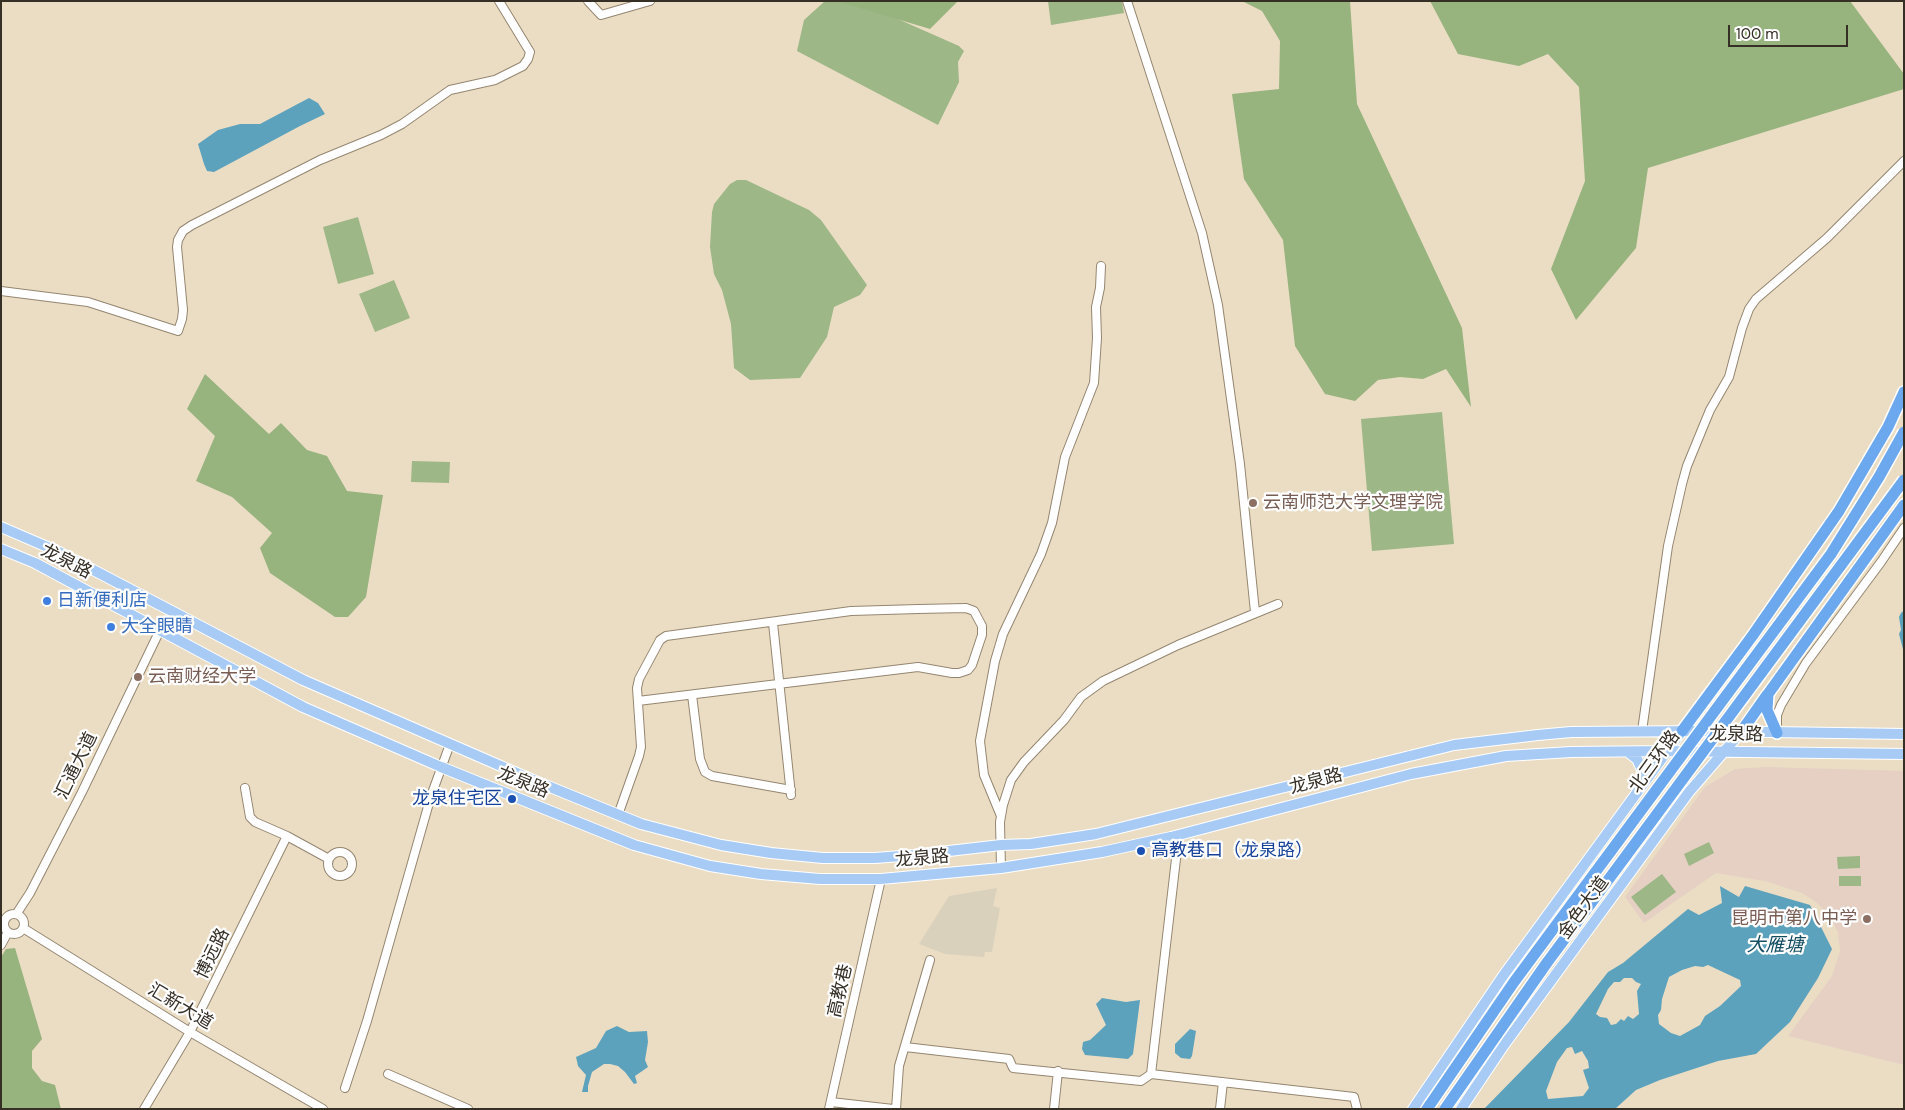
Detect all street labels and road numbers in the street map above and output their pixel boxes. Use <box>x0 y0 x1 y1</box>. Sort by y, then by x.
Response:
street label: 龙泉路 <box>37 540 95 584</box>
street label: 龙泉路 <box>1709 724 1763 746</box>
street label: 北三环路 <box>1625 727 1685 797</box>
street label: 汇通大道 <box>52 729 102 803</box>
street label: 龙泉路 <box>494 763 552 803</box>
street label: 龙泉路 <box>1287 765 1345 799</box>
street label: 龙泉路 <box>894 846 950 872</box>
street label: 金色大道 <box>1554 873 1614 943</box>
street label: 博远路 <box>191 925 235 983</box>
street label: 高教巷 <box>824 962 858 1020</box>
street label: 汇新大道 <box>144 979 216 1035</box>

